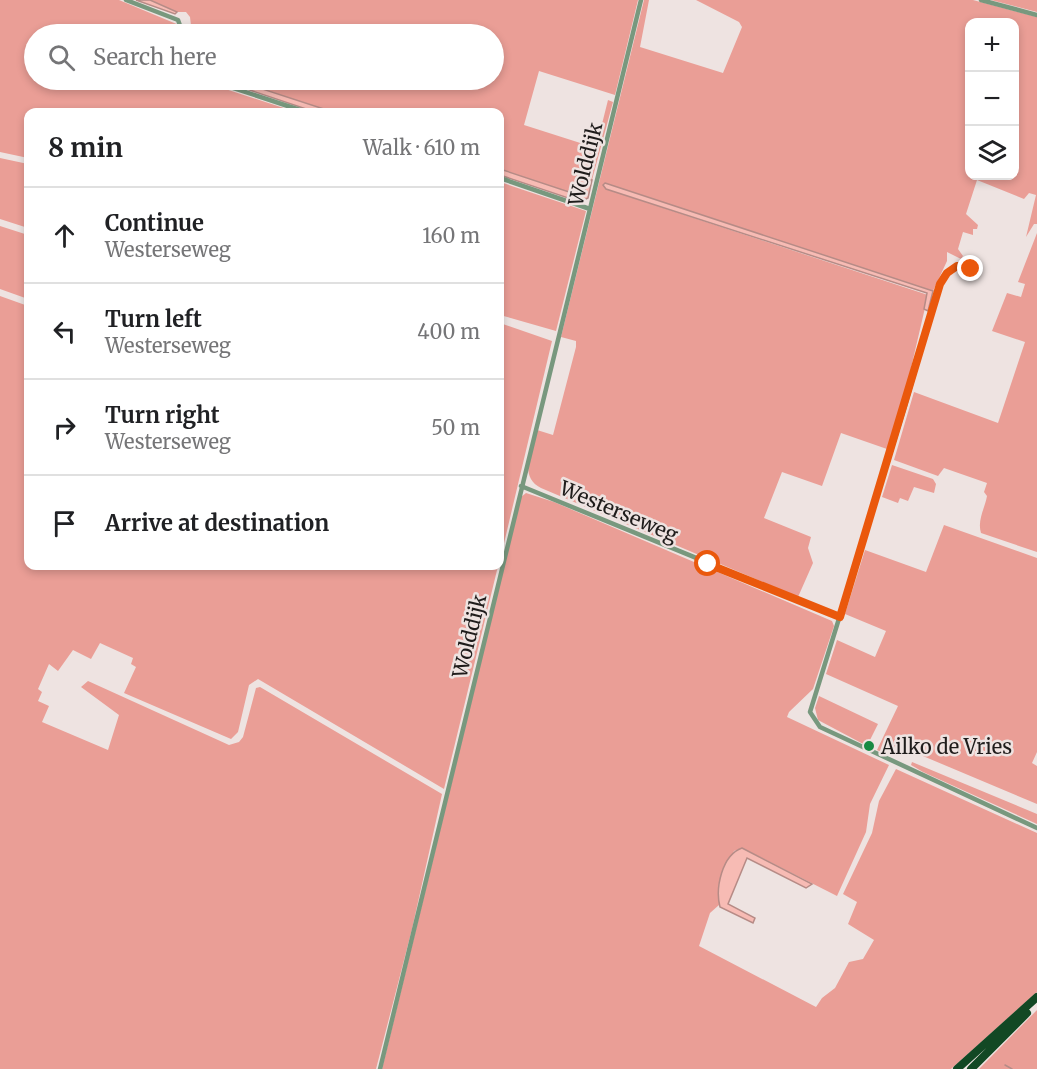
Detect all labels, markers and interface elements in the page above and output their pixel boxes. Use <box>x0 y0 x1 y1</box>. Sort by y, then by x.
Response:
map controls <box>965 18 1019 180</box>
button: + <box>965 18 1019 72</box>
search box <box>24 24 504 90</box>
icon: search <box>45 41 78 74</box>
text: Search here <box>93 43 216 71</box>
button: − <box>965 72 1019 126</box>
street label: Wolddijk <box>562 119 608 209</box>
button: layers <box>965 126 1019 180</box>
text: 8 min <box>48 131 123 164</box>
text: Walk · 610 m <box>363 135 480 160</box>
text: Continue <box>105 209 204 237</box>
icon: ahead <box>48 219 81 252</box>
text: 160 m <box>422 223 480 248</box>
text: Westerseweg <box>105 237 231 262</box>
route end <box>957 255 983 281</box>
text: Turn left <box>105 305 202 333</box>
icon: left <box>48 315 81 348</box>
text: 400 m <box>417 319 480 344</box>
text: Westerseweg <box>105 333 231 358</box>
text: Turn right <box>105 401 219 429</box>
icon: right <box>48 411 81 444</box>
text: 50 m <box>431 415 480 440</box>
text: Westerseweg <box>105 429 231 454</box>
street label: Westerseweg <box>555 474 682 547</box>
icon: arrive <box>48 507 81 540</box>
text: Arrive at destination <box>105 509 329 537</box>
route start <box>694 550 720 576</box>
street label: Wolddijk <box>446 591 492 681</box>
place label: Ailko de Vries <box>880 734 1012 759</box>
marker: Ailko de Vries <box>862 739 876 753</box>

